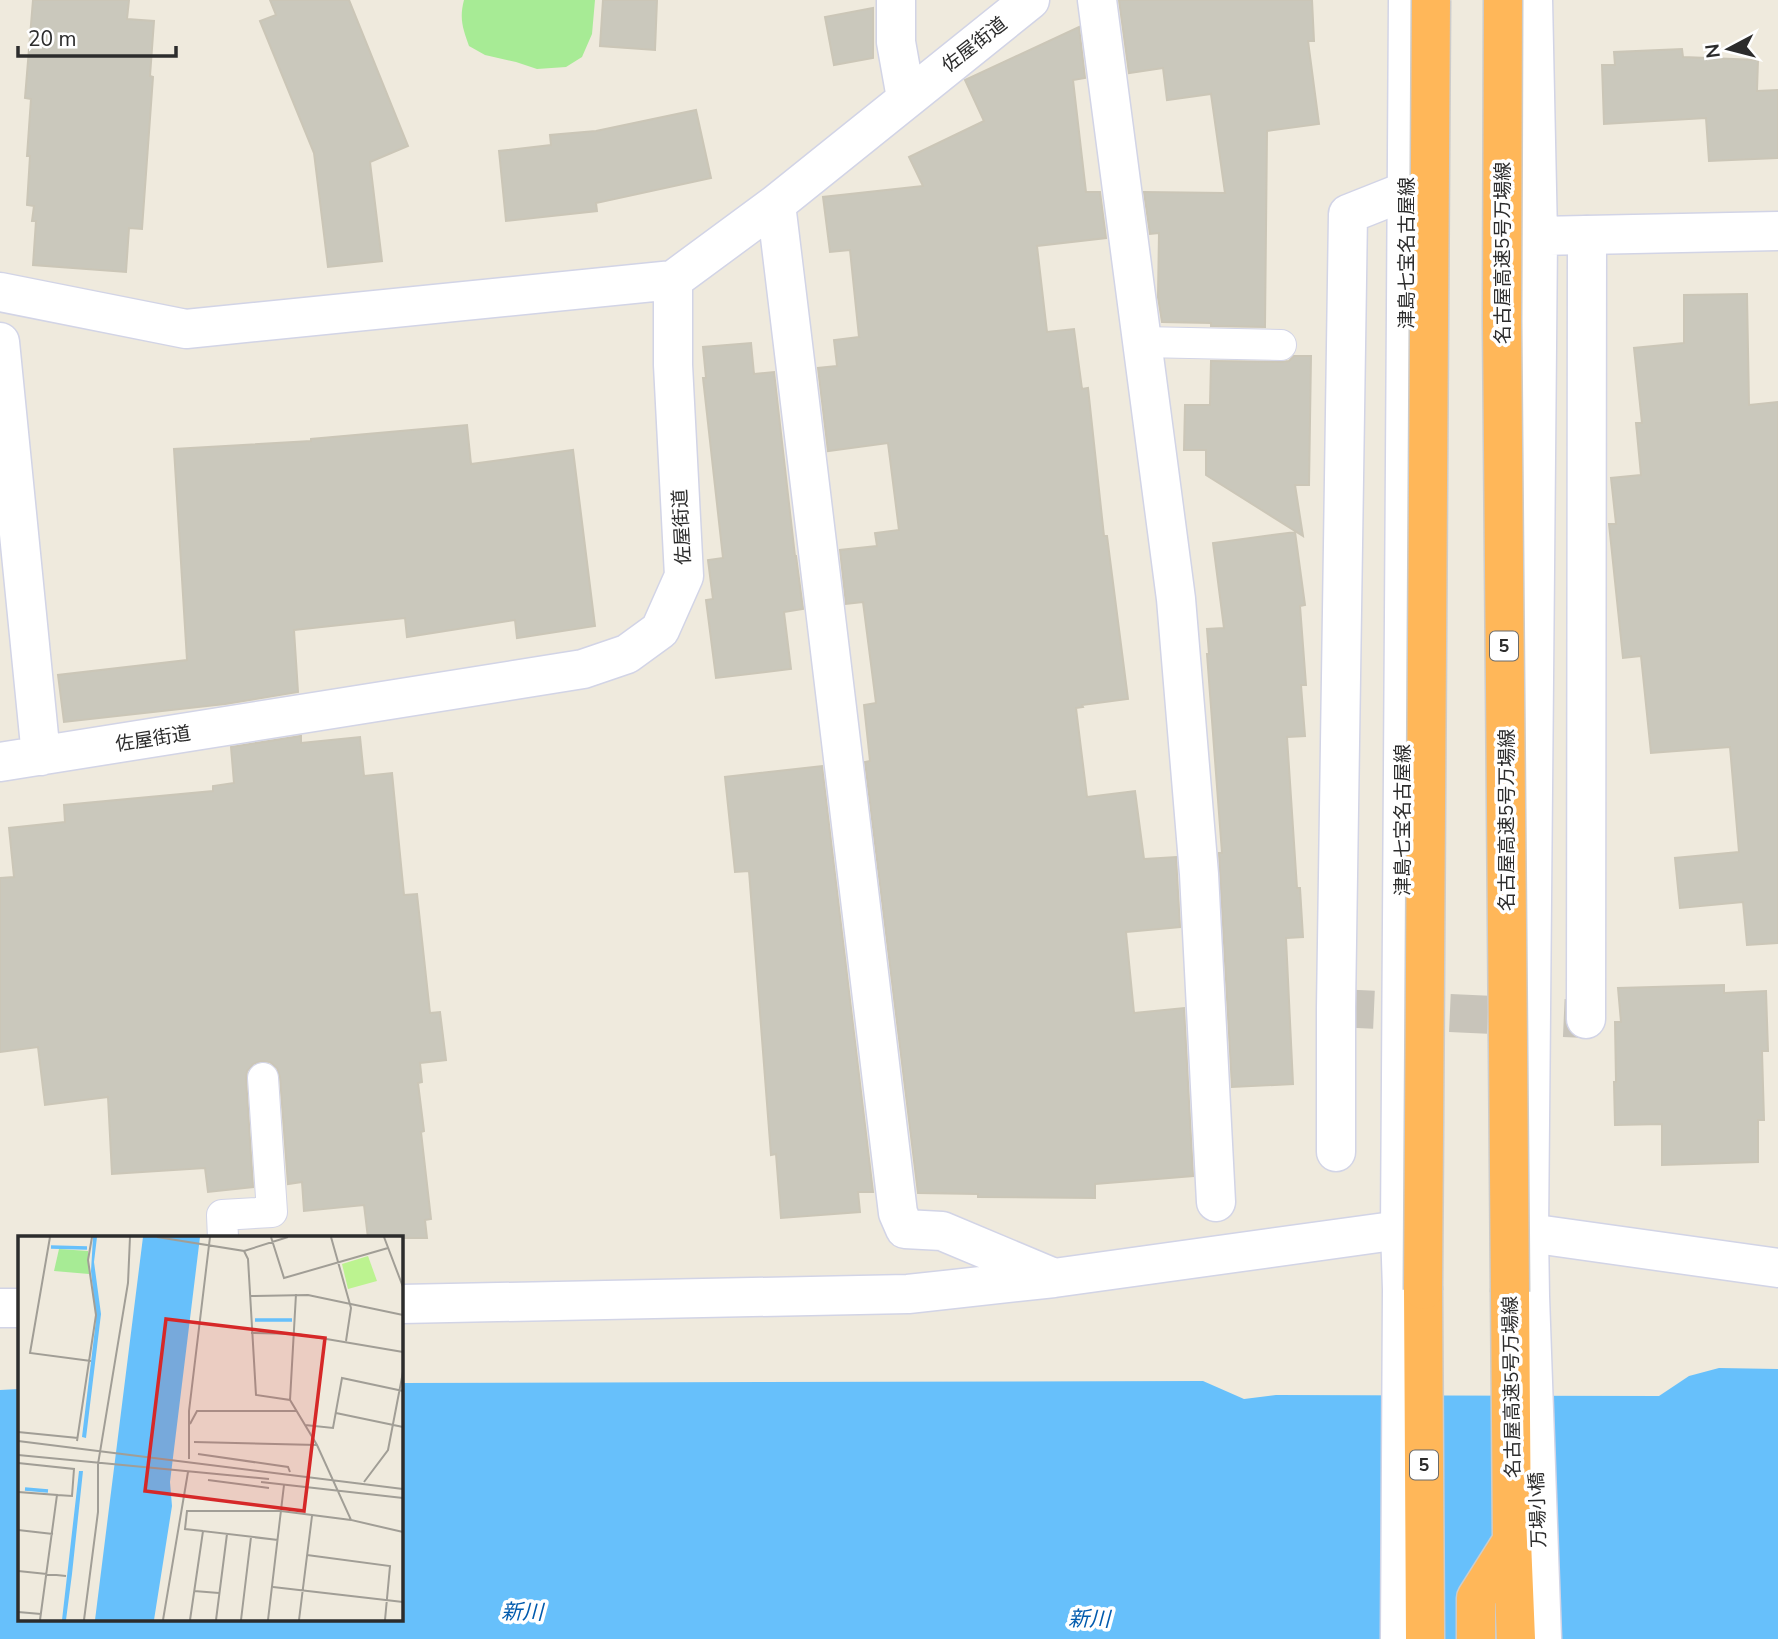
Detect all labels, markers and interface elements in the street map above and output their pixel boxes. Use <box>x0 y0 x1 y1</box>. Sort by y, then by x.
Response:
street label: 佐屋街道 <box>937 11 1013 78</box>
scale bar <box>18 14 175 58</box>
north arrow <box>1694 14 1764 84</box>
text: 20 m <box>28 25 77 53</box>
text: N <box>1699 42 1727 60</box>
street label: 名古屋高速5号万場線 <box>1490 162 1516 344</box>
street label: 津島七宝名古屋線 <box>1394 177 1420 329</box>
street label: 佐屋街道 <box>667 488 697 566</box>
road number: 5 <box>1490 632 1518 660</box>
street label: 佐屋街道 <box>114 720 193 758</box>
street label: 名古屋高速5号万場線 <box>1494 729 1520 911</box>
street label: 津島七宝名古屋線 <box>1390 744 1416 896</box>
inset map <box>18 1236 402 1622</box>
street label: 名古屋高速5号万場線 <box>1497 1296 1527 1478</box>
road number: 5 <box>1410 1450 1438 1480</box>
street label: 万場小橋 <box>1524 1472 1552 1548</box>
water label: 新川 <box>501 1598 545 1626</box>
water label: 新川 <box>1068 1605 1112 1633</box>

